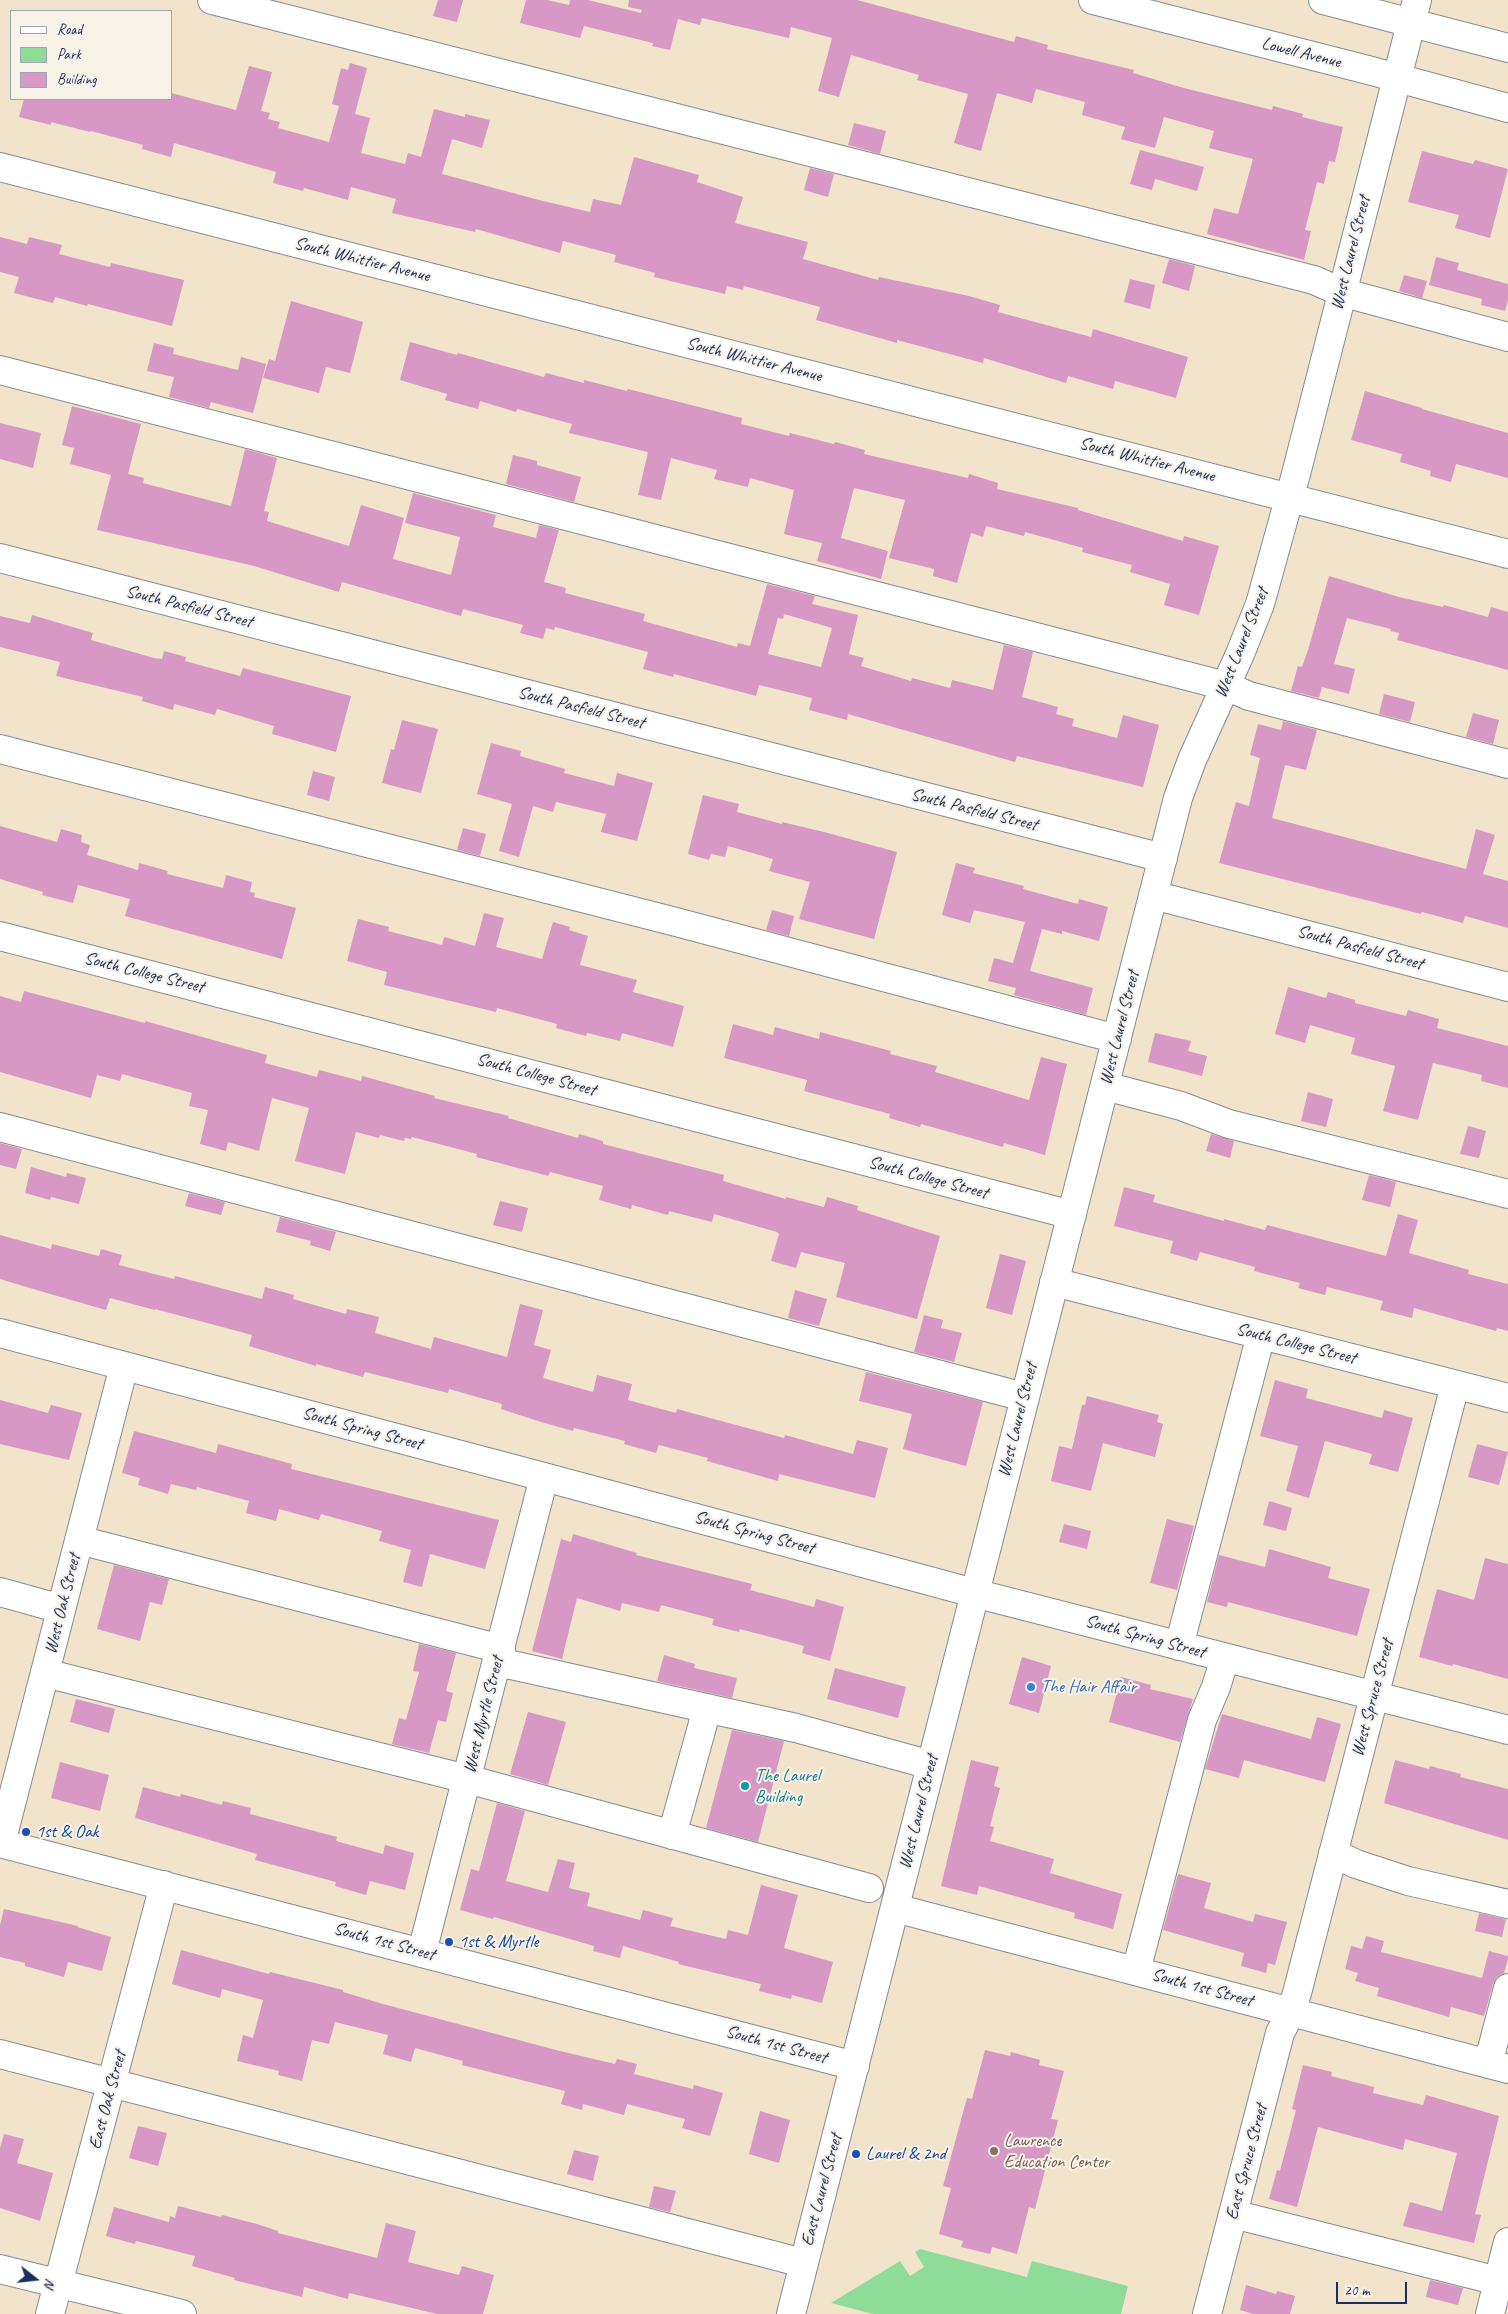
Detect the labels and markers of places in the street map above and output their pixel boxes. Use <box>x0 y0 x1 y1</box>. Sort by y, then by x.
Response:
place label: The Hair Affair <box>1041 1676 1136 1698</box>
marker: The Hair Affair <box>1025 1681 1037 1693</box>
place label: The Laurel Building <box>755 1765 820 1808</box>
marker: The Laurel Building <box>739 1780 751 1792</box>
place label: 1st & Oak <box>36 1821 98 1843</box>
marker: 1st & Oak <box>20 1826 32 1838</box>
place label: 1st & Myrtle <box>459 1931 538 1953</box>
marker: 1st & Myrtle <box>443 1936 455 1948</box>
place label: Lawrence Education Center <box>1004 2130 1109 2172</box>
place label: Laurel & 2nd <box>866 2143 946 2165</box>
marker: Lawrence Education Center <box>988 2145 1000 2157</box>
marker: Laurel & 2nd <box>850 2148 862 2160</box>

